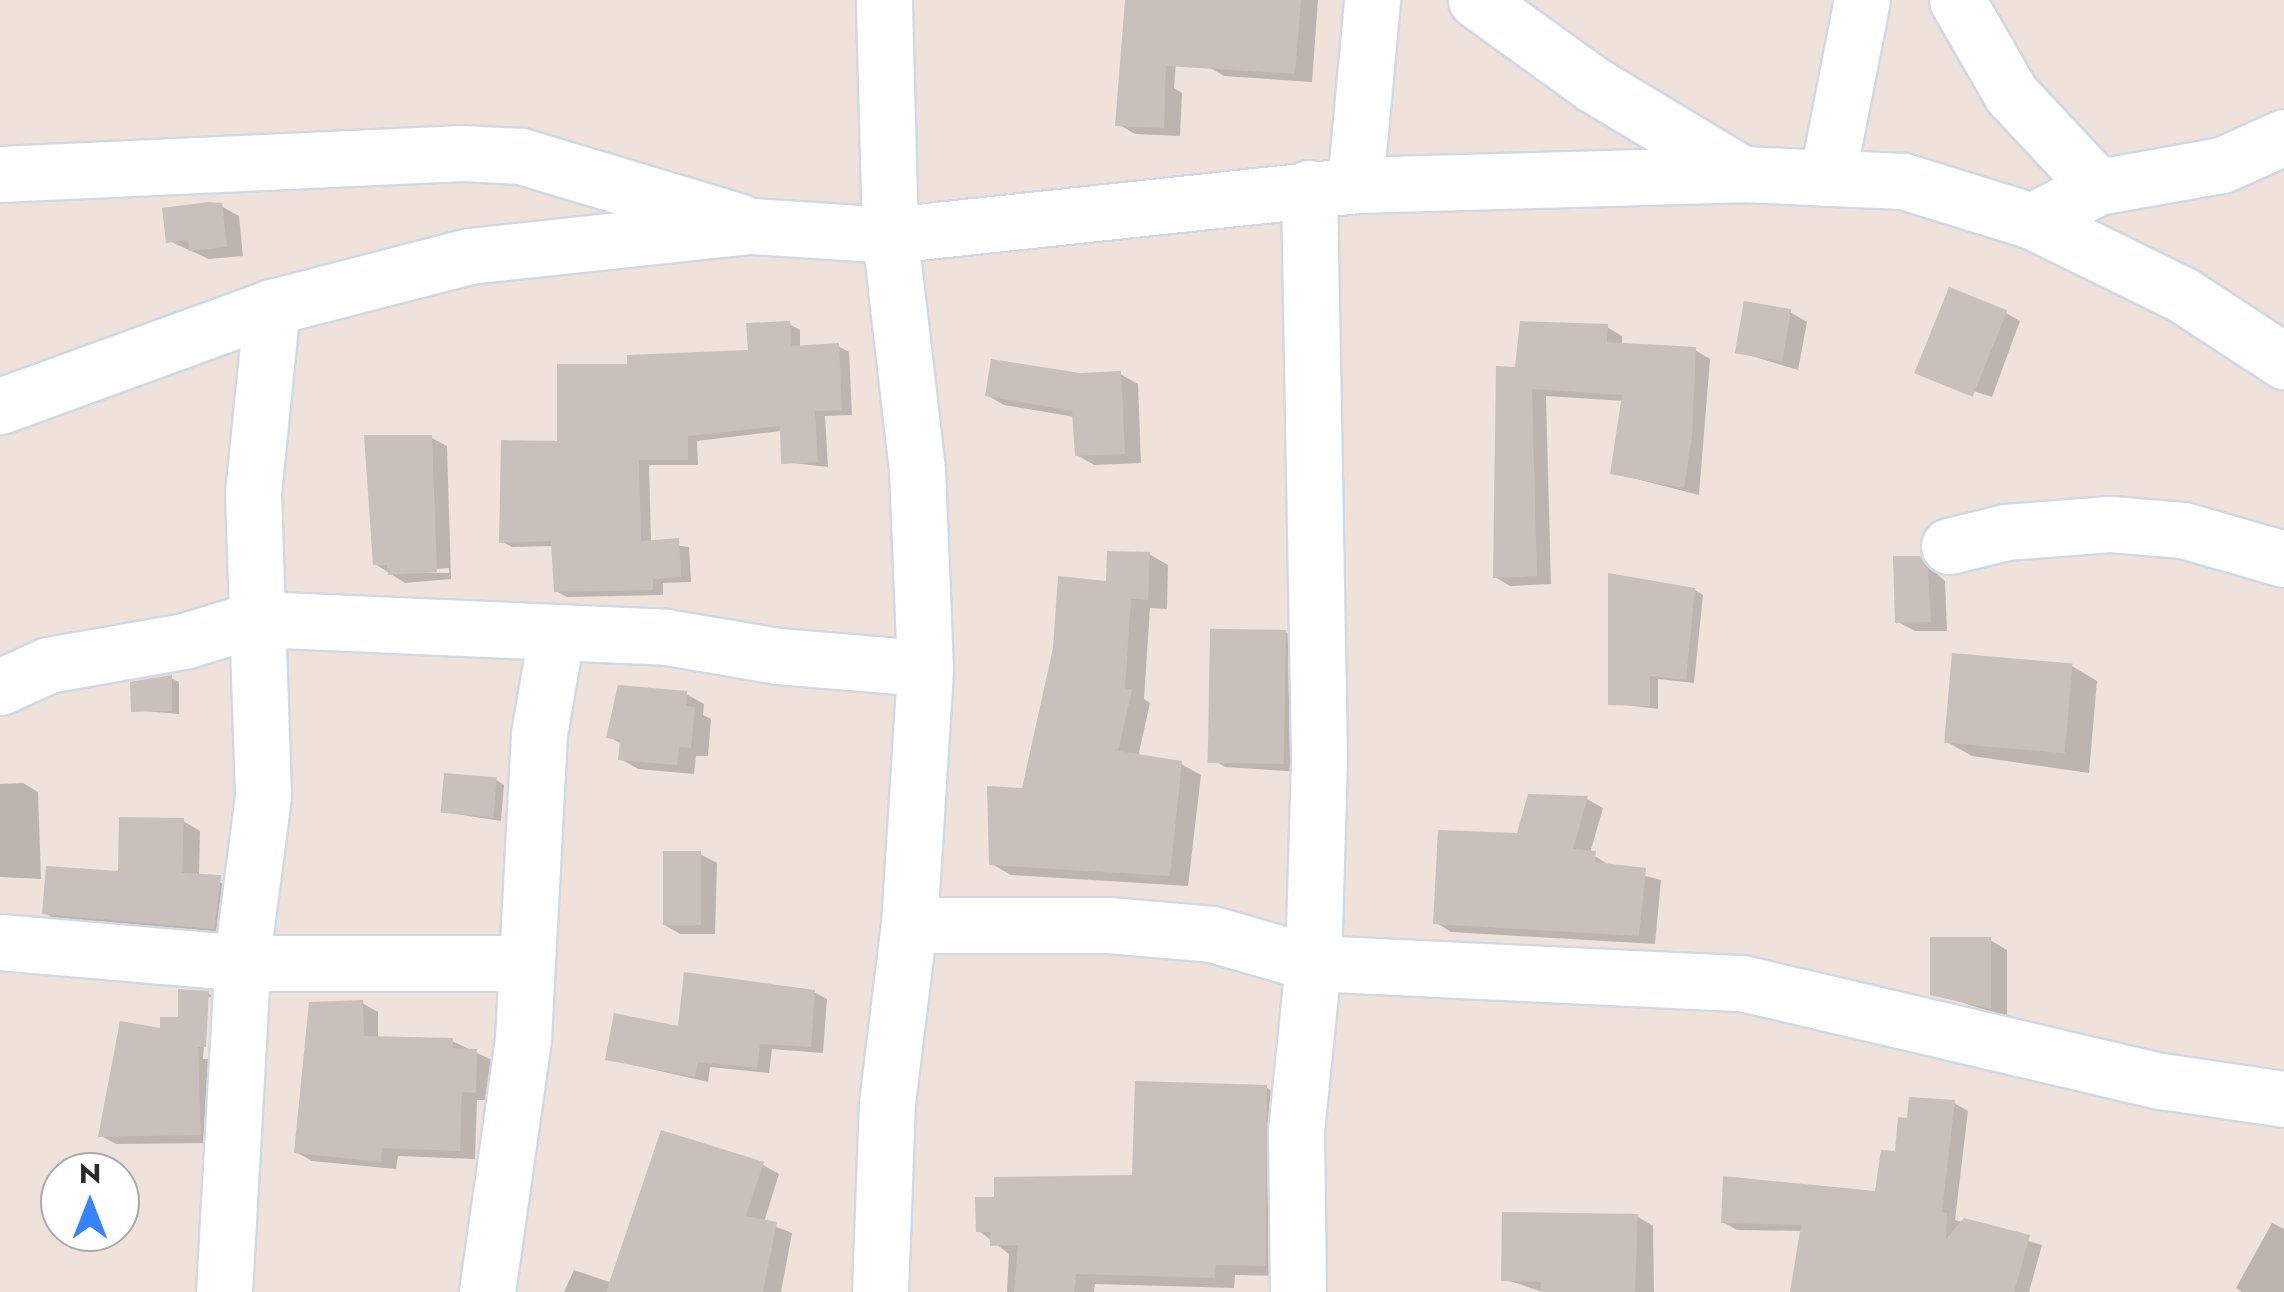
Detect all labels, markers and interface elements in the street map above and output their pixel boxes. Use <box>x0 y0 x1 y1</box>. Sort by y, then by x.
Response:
north arrow <box>40 1152 140 1252</box>
text: N <box>79 1153 101 1194</box>

